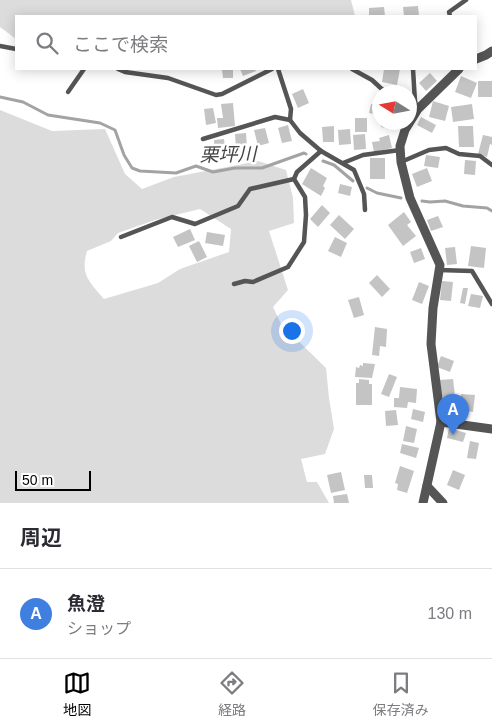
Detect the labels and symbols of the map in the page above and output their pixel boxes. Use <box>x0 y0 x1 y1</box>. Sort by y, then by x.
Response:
north arrow <box>372 85 417 130</box>
water label: 栗坪川 <box>199 143 259 165</box>
your location <box>279 318 305 344</box>
pin: A <box>437 394 469 435</box>
scale bar <box>15 468 91 491</box>

